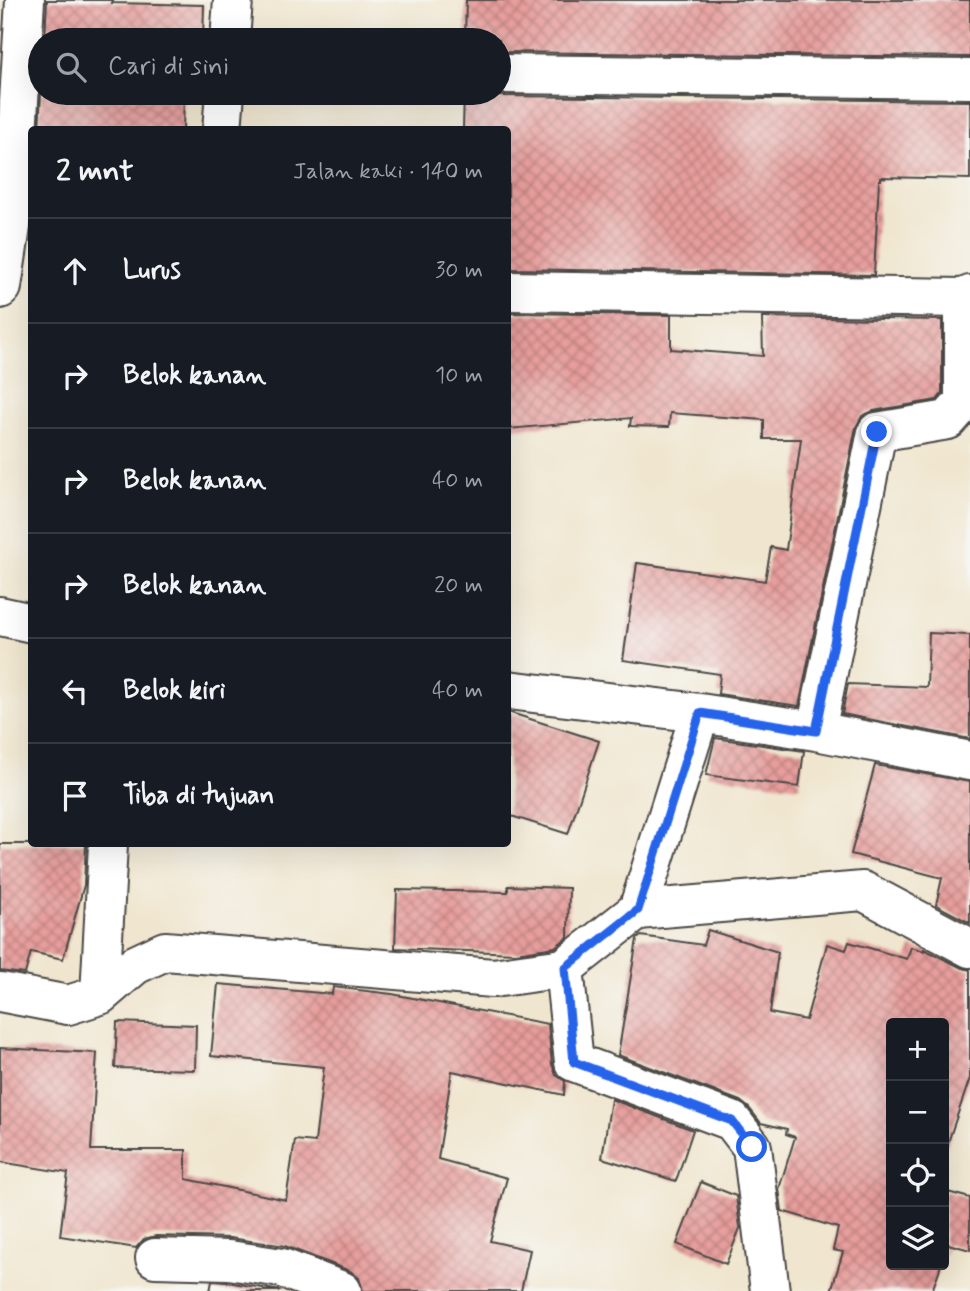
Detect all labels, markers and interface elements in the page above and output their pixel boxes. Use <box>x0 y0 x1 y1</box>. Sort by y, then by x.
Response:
search box <box>28 28 511 105</box>
icon: search <box>52 48 90 86</box>
text: Cari di sini <box>108 50 229 84</box>
text: 2 mnt <box>56 152 133 191</box>
text: Jalan kaki · 140 m <box>293 157 483 187</box>
icon: ahead <box>56 252 94 290</box>
text: Lurus <box>123 254 181 288</box>
text: 30 m <box>435 256 483 286</box>
icon: right <box>56 357 94 395</box>
text: Belok kanan <box>123 359 266 393</box>
text: 10 m <box>435 361 483 391</box>
route end <box>861 416 892 447</box>
icon: right <box>56 462 94 500</box>
text: Belok kanan <box>123 464 266 498</box>
text: 40 m <box>432 466 483 496</box>
icon: right <box>56 567 94 605</box>
text: Belok kanan <box>123 569 266 603</box>
text: 20 m <box>434 571 483 601</box>
icon: left <box>56 672 94 710</box>
text: Belok kiri <box>123 674 225 708</box>
text: 40 m <box>432 676 483 706</box>
icon: arrive <box>56 777 94 815</box>
text: Tiba di tujuan <box>123 779 274 813</box>
map controls <box>886 1018 949 1270</box>
button: + <box>886 1018 949 1081</box>
button: − <box>886 1081 949 1144</box>
route start <box>736 1131 767 1162</box>
button: locate <box>886 1144 949 1207</box>
button: layers <box>886 1207 949 1270</box>

